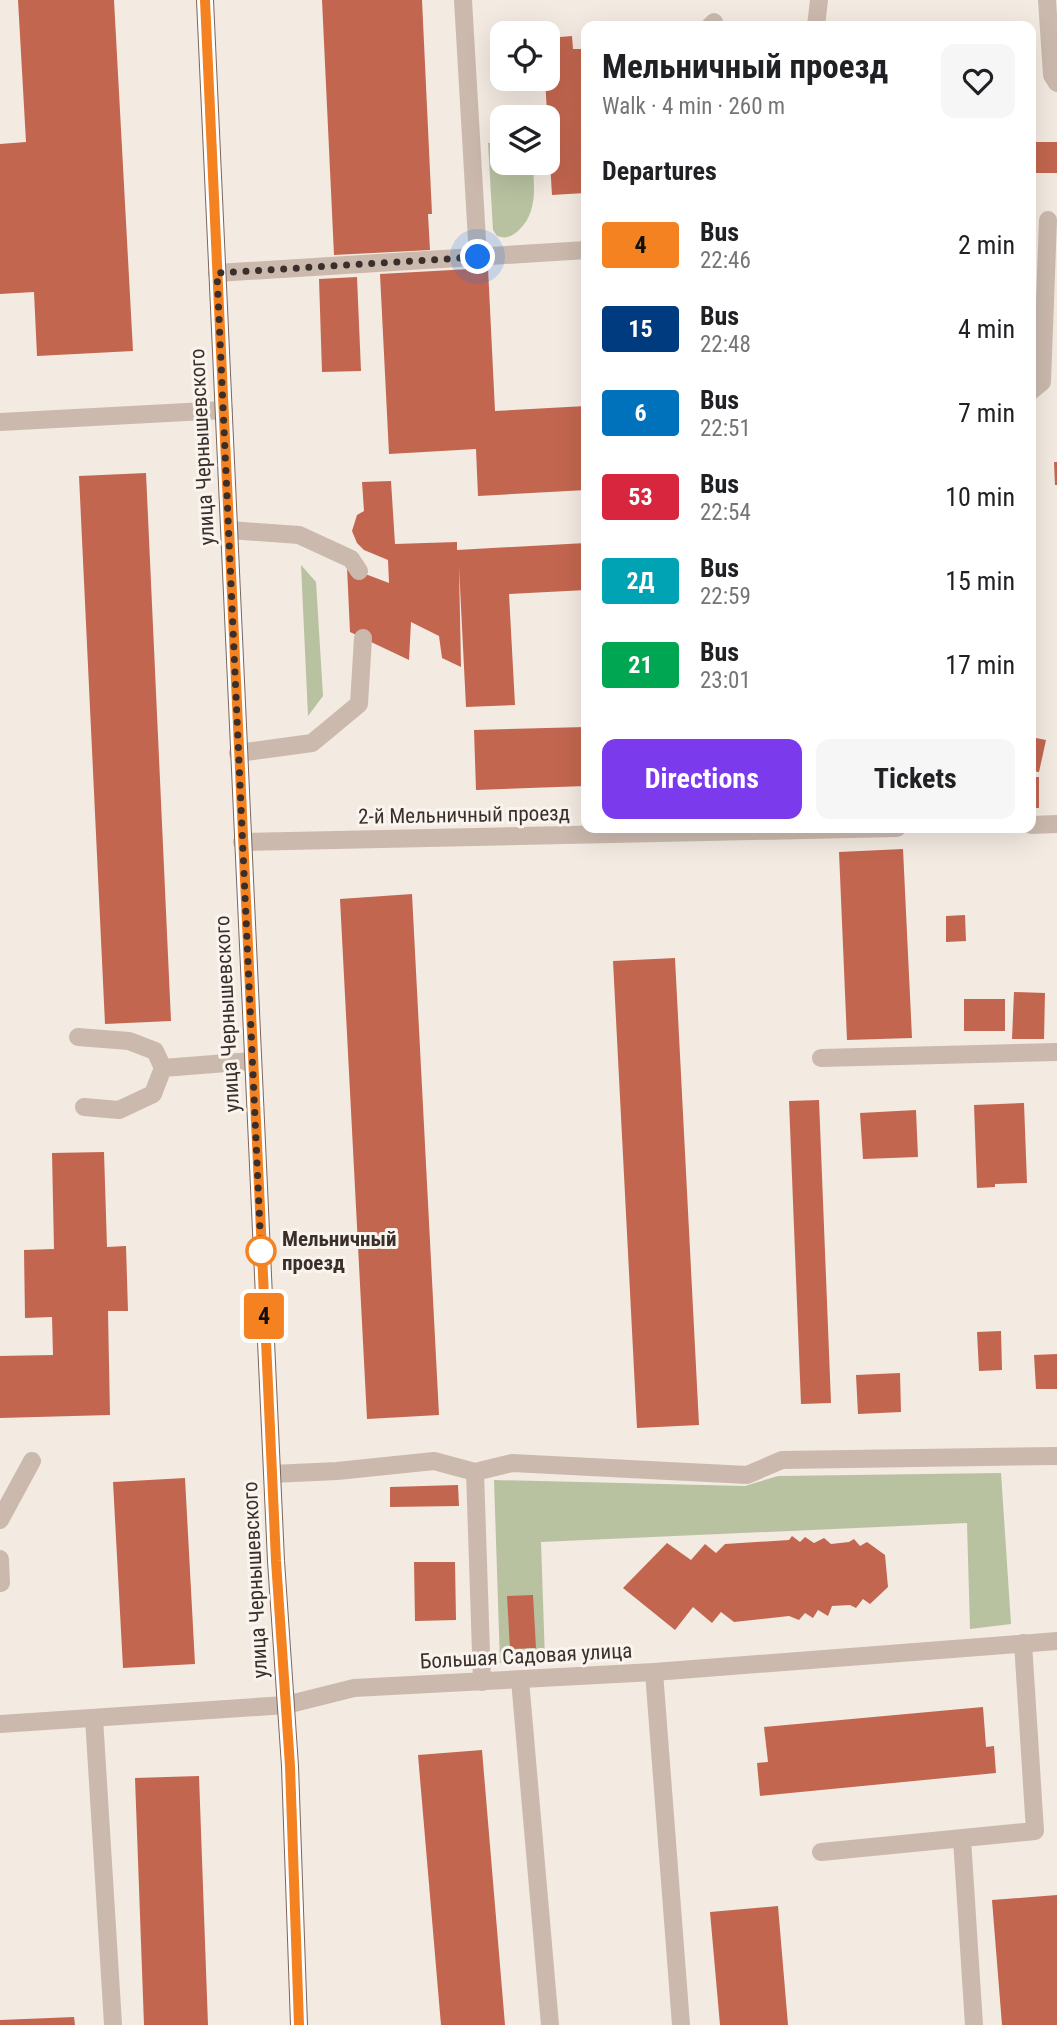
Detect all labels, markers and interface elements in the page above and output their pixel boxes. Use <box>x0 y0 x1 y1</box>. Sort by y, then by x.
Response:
map controls <box>490 21 560 175</box>
button: locate <box>490 21 560 91</box>
button: heart <box>941 44 1015 118</box>
text: Мельничный проезд <box>602 47 888 86</box>
text: Walk · 4 min · 260 m <box>602 93 785 120</box>
button: layers <box>490 105 560 175</box>
text: Departures <box>602 156 717 186</box>
text: Bus <box>700 217 739 247</box>
text: 2 min <box>958 230 1015 260</box>
text: 4 <box>634 231 647 259</box>
your location <box>460 239 495 274</box>
text: 22:46 <box>700 247 751 274</box>
text: Bus <box>700 301 739 331</box>
text: 4 min <box>958 314 1015 344</box>
text: 15 <box>628 315 653 343</box>
text: 22:48 <box>700 331 751 358</box>
street label: улица Чернышевского <box>185 348 219 546</box>
text: Bus <box>700 385 739 415</box>
text: 7 min <box>958 398 1015 428</box>
text: 6 <box>634 399 647 427</box>
text: 22:51 <box>700 415 751 442</box>
text: Bus <box>700 469 739 499</box>
text: 10 min <box>945 482 1015 512</box>
text: 53 <box>628 483 653 511</box>
text: 22:54 <box>700 499 751 526</box>
text: Bus <box>700 553 739 583</box>
text: 15 min <box>945 566 1015 596</box>
text: 2Д <box>627 567 654 595</box>
text: 22:59 <box>700 583 751 610</box>
text: Bus <box>700 637 739 667</box>
text: 17 min <box>945 650 1015 680</box>
text: 21 <box>628 651 653 679</box>
text: 23:01 <box>700 667 751 694</box>
button: Directions <box>602 739 802 819</box>
button: Tickets <box>816 739 1015 819</box>
street label: 2-й Мельничный проезд <box>358 801 570 829</box>
street label: улица Чернышевского <box>210 915 244 1113</box>
place label: Мельничный проезд <box>282 1227 396 1275</box>
marker: Мельничный проезд <box>246 1236 276 1266</box>
line badge: 4 <box>241 1293 287 1339</box>
text: 4 <box>258 1302 270 1330</box>
street label: улица Чернышевского <box>238 1481 272 1679</box>
street label: Большая Садовая улица <box>419 1638 633 1674</box>

